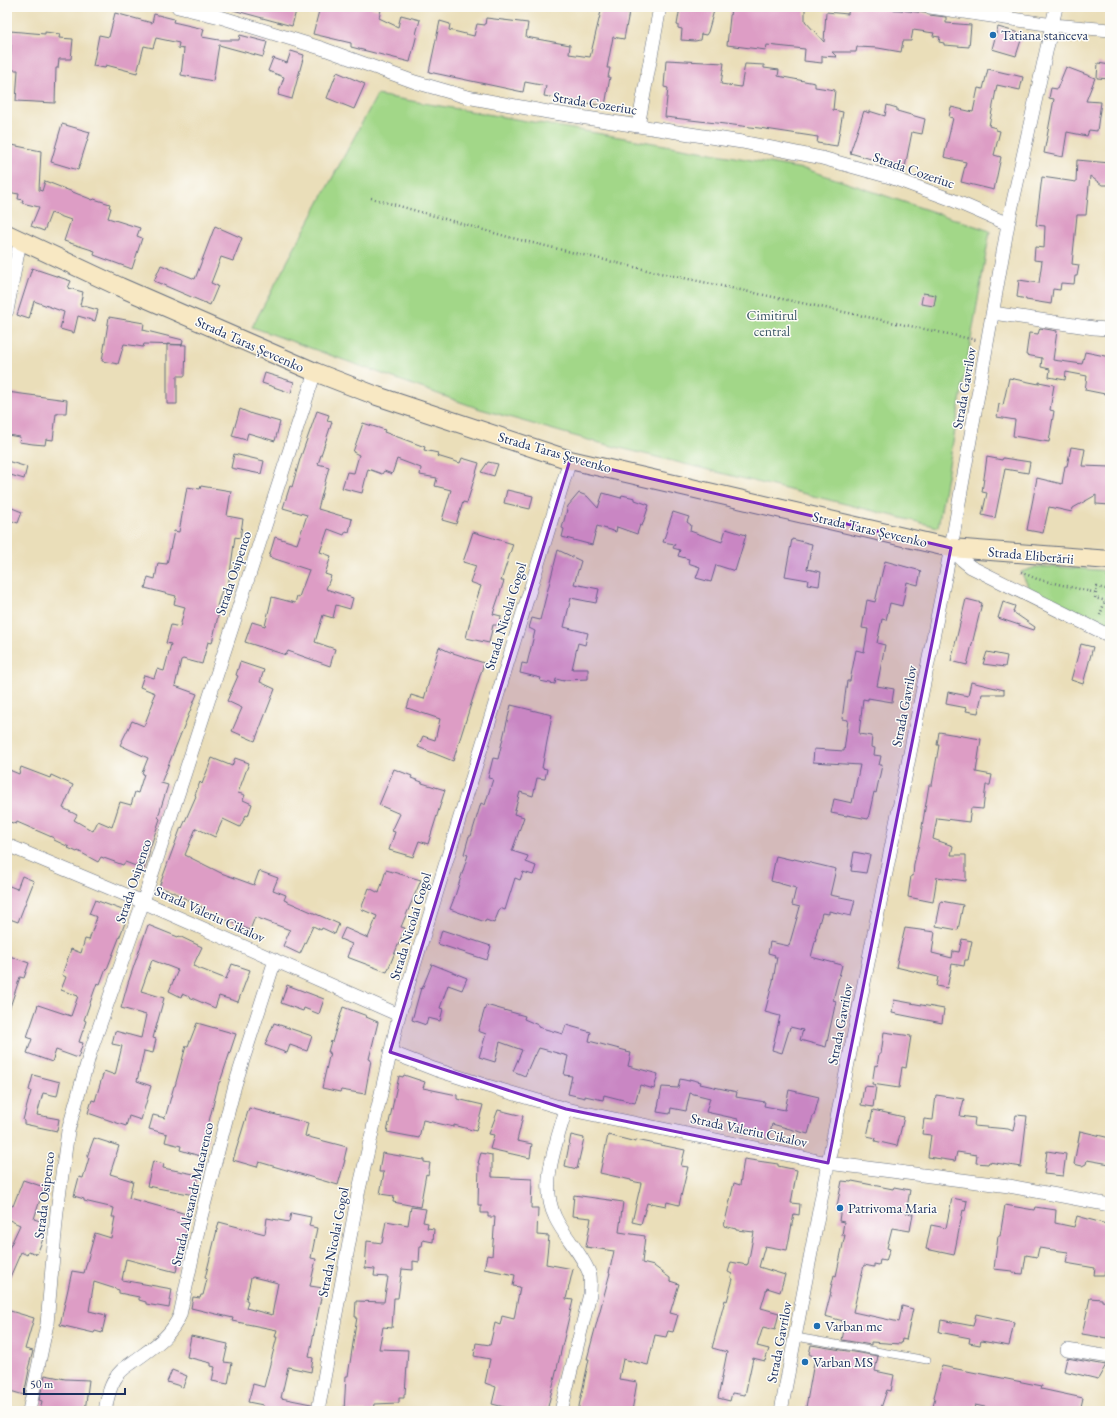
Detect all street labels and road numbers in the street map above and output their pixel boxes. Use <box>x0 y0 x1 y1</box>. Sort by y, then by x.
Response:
street label: Strada Cozeriuc <box>552 87 639 119</box>
street label: Strada Cozeriuc <box>871 148 958 192</box>
street label: Strada Taras Șevcenko <box>193 312 307 376</box>
street label: Strada Gavrilov <box>948 345 980 430</box>
street label: Strada Taras Șevcenko <box>496 427 614 477</box>
street label: Strada Taras Șevcenko <box>811 507 929 551</box>
street label: Strada Osipenco <box>211 528 255 618</box>
street label: Strada Eliberării <box>987 542 1075 568</box>
street label: Strada Nicolai Gogol <box>480 559 530 672</box>
street label: Strada Gavrilov <box>887 663 921 748</box>
street label: Strada Osipenco <box>111 836 155 926</box>
street label: Strada Nicolai Gogol <box>385 869 435 982</box>
street label: Strada Valeriu Cikalov <box>152 882 269 947</box>
street label: Strada Gavrilov <box>823 981 857 1066</box>
street label: Strada Valeriu Cikalov <box>689 1109 810 1151</box>
street label: Strada Alexandr Macarenco <box>167 1120 217 1268</box>
street label: Strada Osipenco <box>30 1150 58 1240</box>
street label: Strada Nicolai Gogol <box>314 1185 353 1299</box>
street label: Strada Gavrilov <box>762 1299 796 1384</box>

